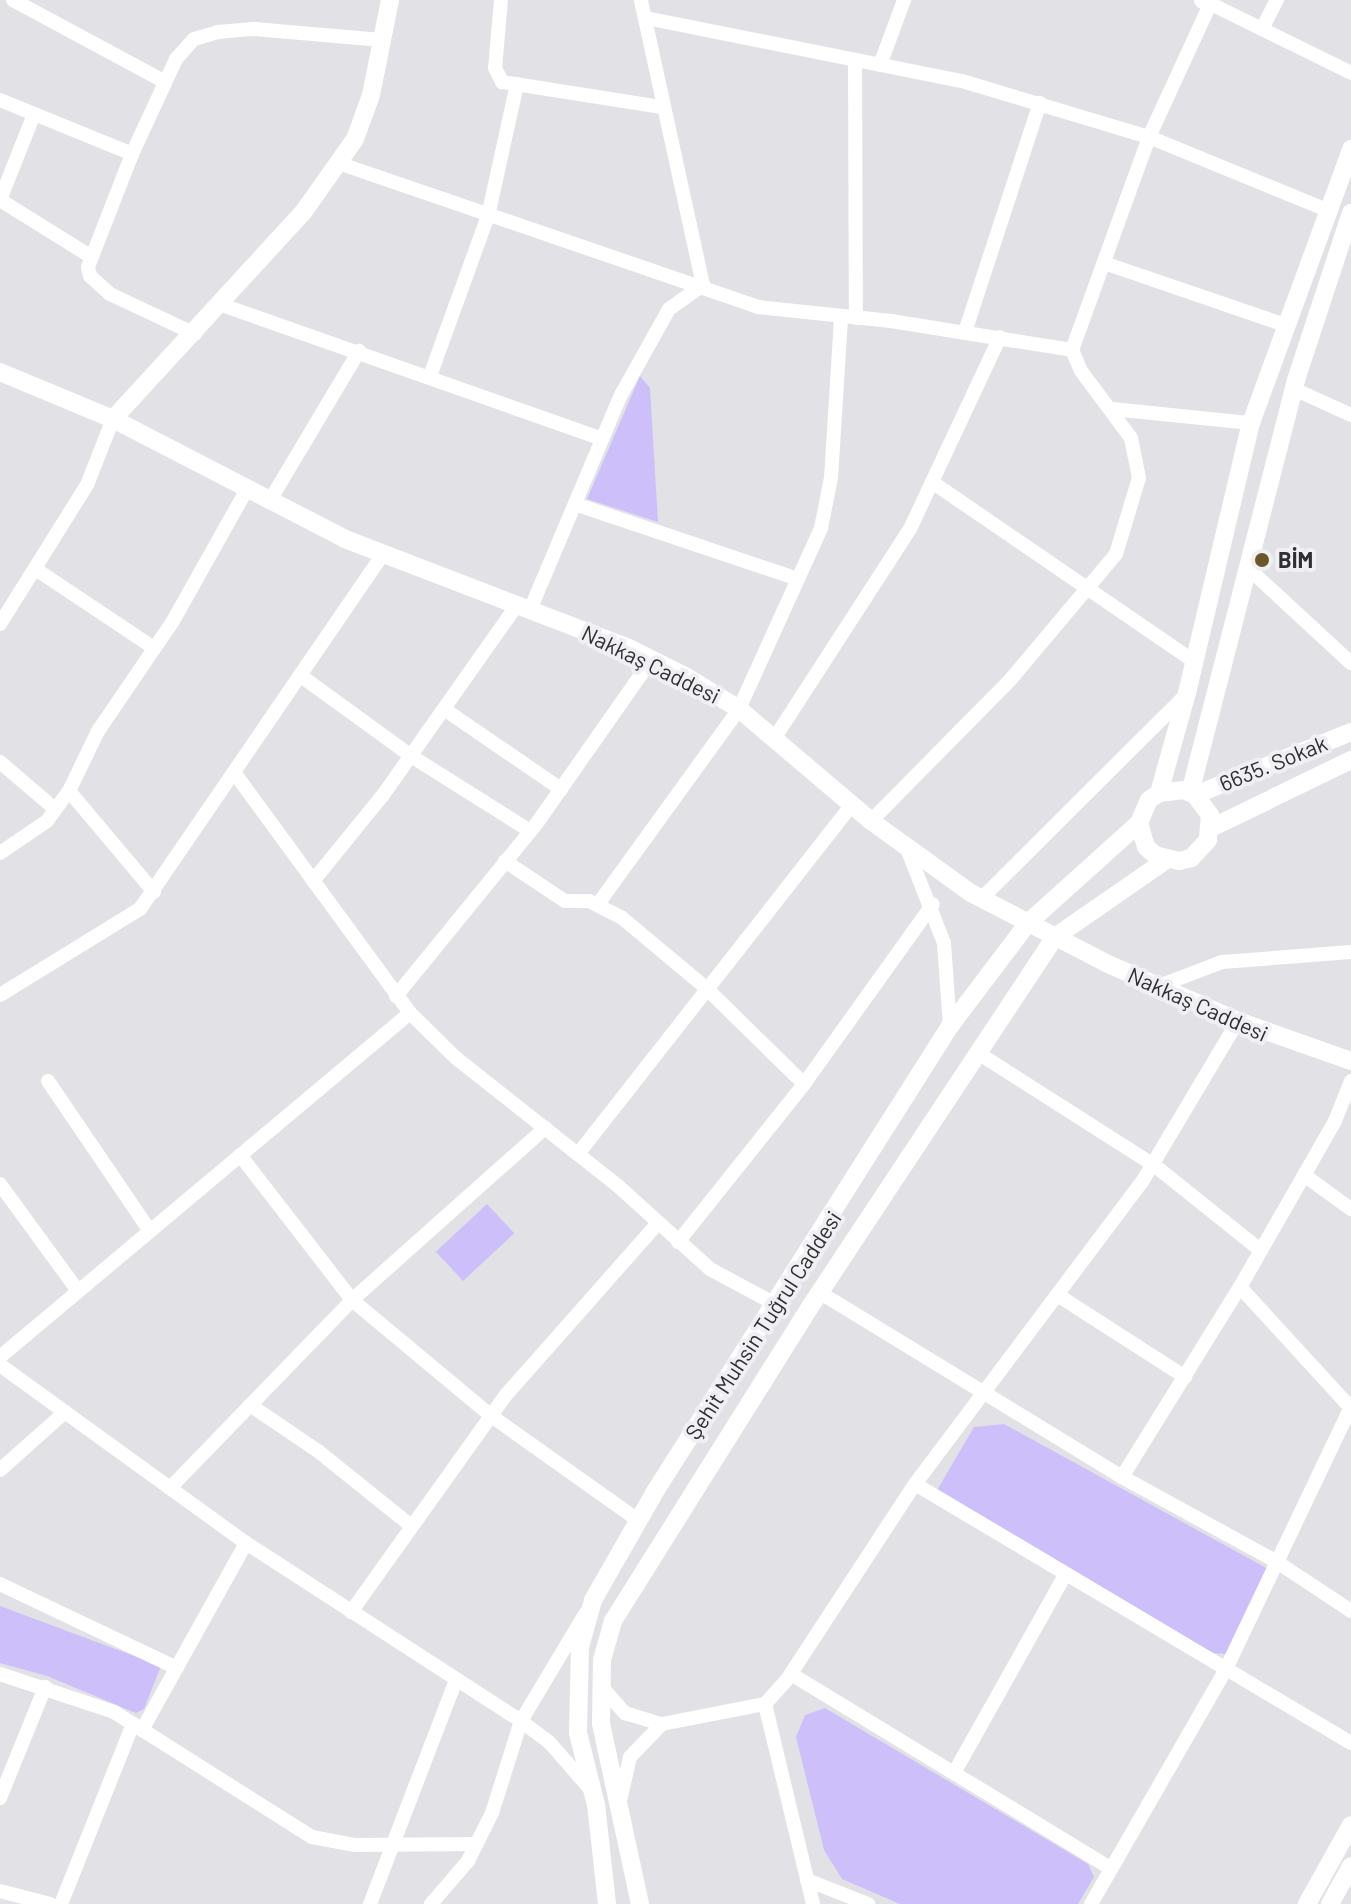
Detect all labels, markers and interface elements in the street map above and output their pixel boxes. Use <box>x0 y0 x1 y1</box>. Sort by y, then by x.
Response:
place label: BİM <box>1278 547 1313 573</box>
marker: BİM <box>1253 551 1271 569</box>
street label: Nakkaş Caddesi <box>578 619 724 709</box>
street label: 6635. Sokak <box>1215 729 1331 797</box>
street label: Nakkaş Caddesi <box>1124 961 1272 1047</box>
street label: Şehit Muhsin Tuğrul Caddesi <box>679 1206 847 1444</box>

